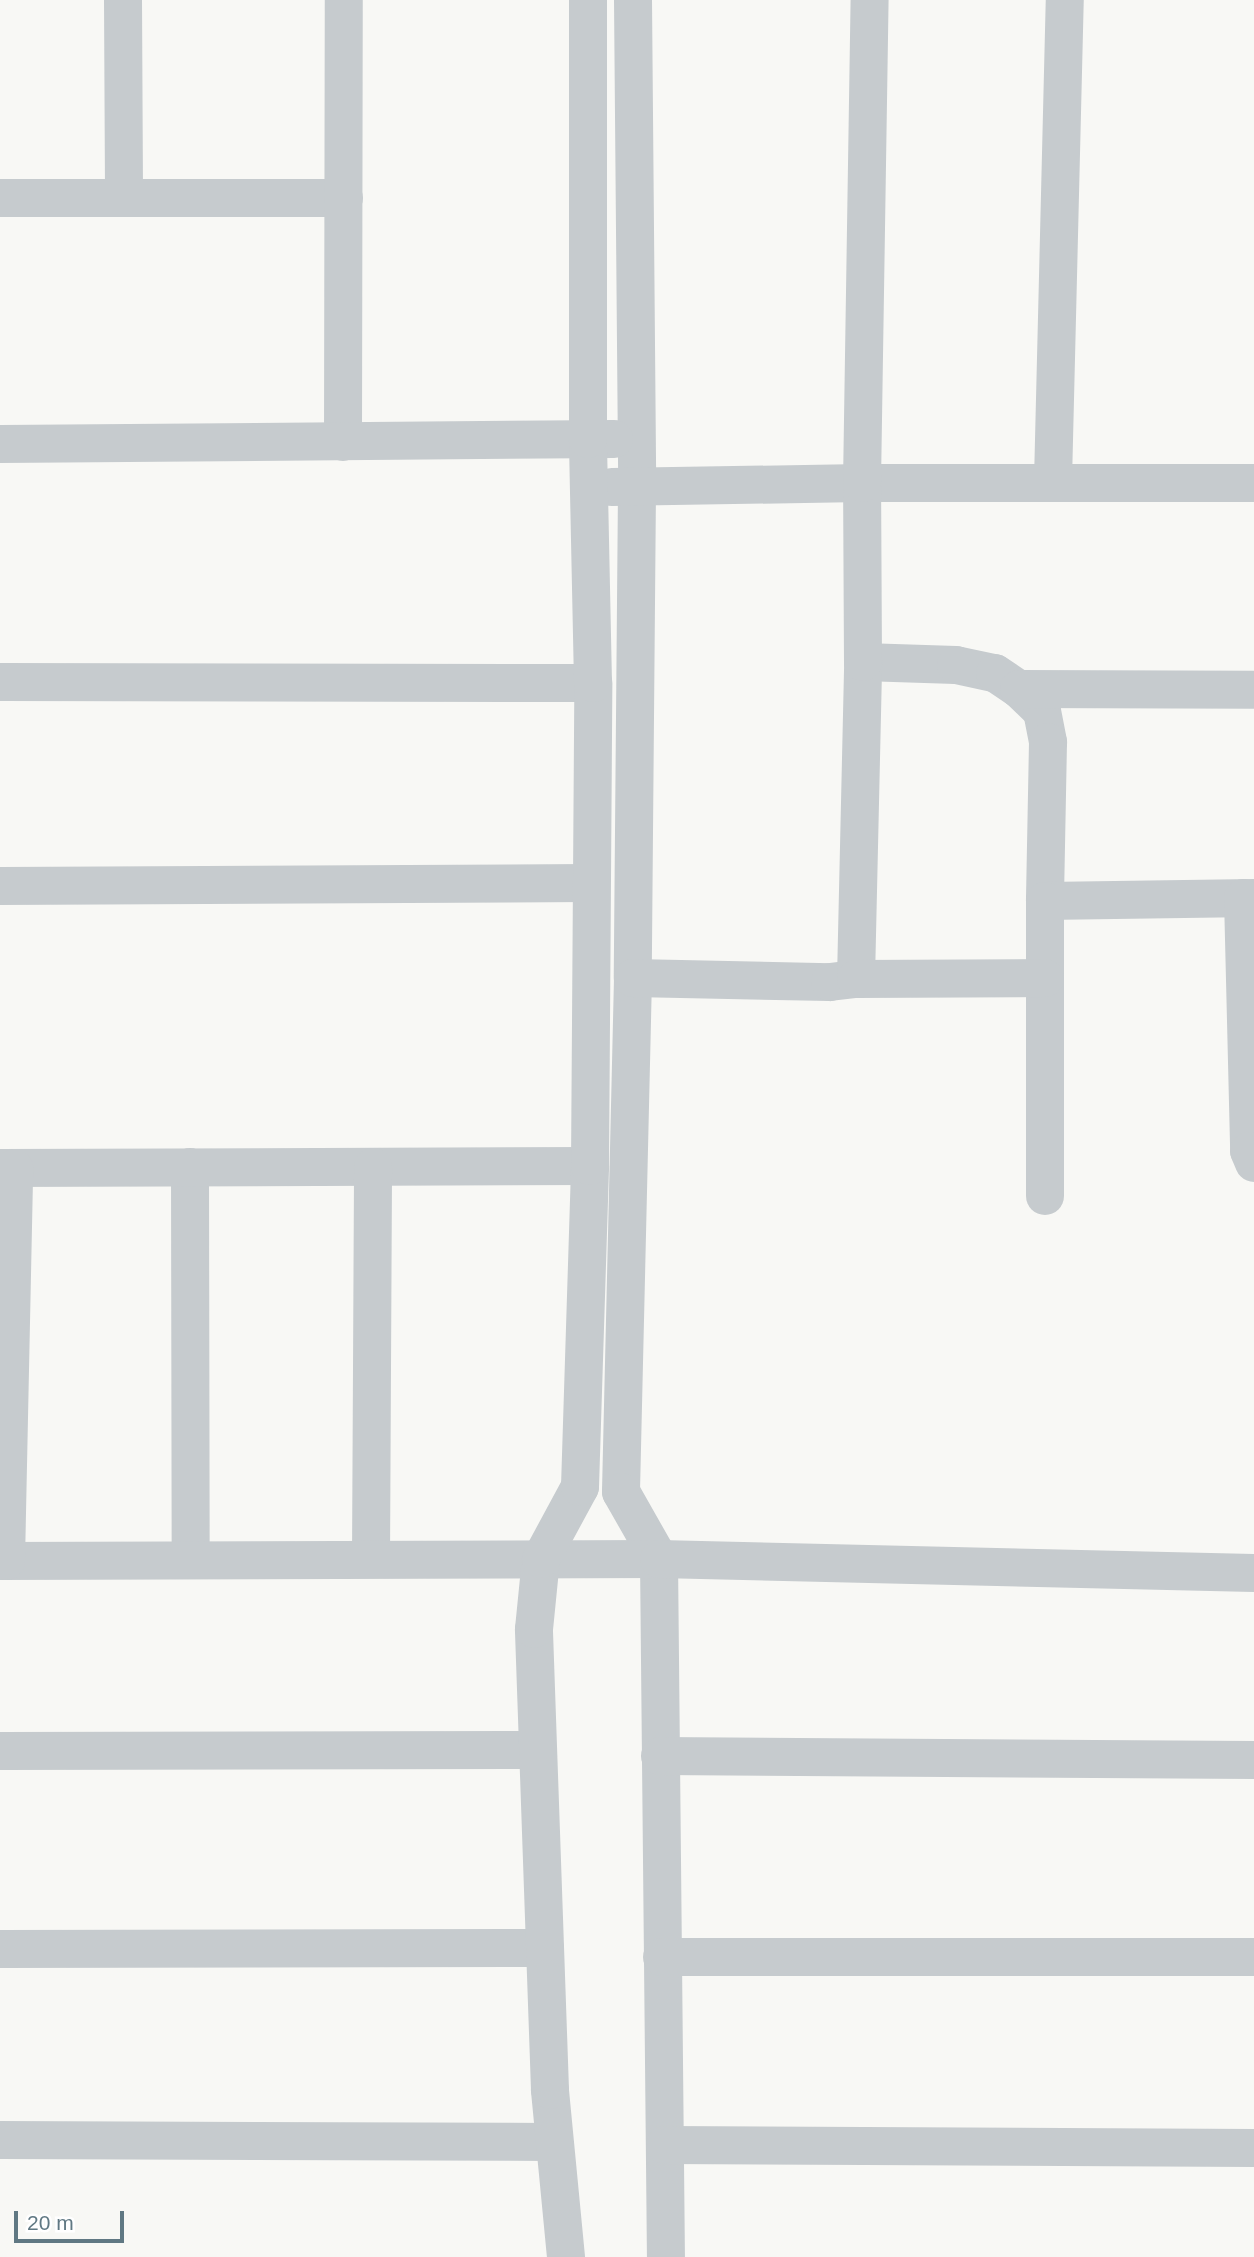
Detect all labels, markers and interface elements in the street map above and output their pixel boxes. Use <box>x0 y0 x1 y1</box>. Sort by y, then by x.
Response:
scale bar <box>18 2198 128 2242</box>
text: 20 m <box>27 2211 74 2234</box>

